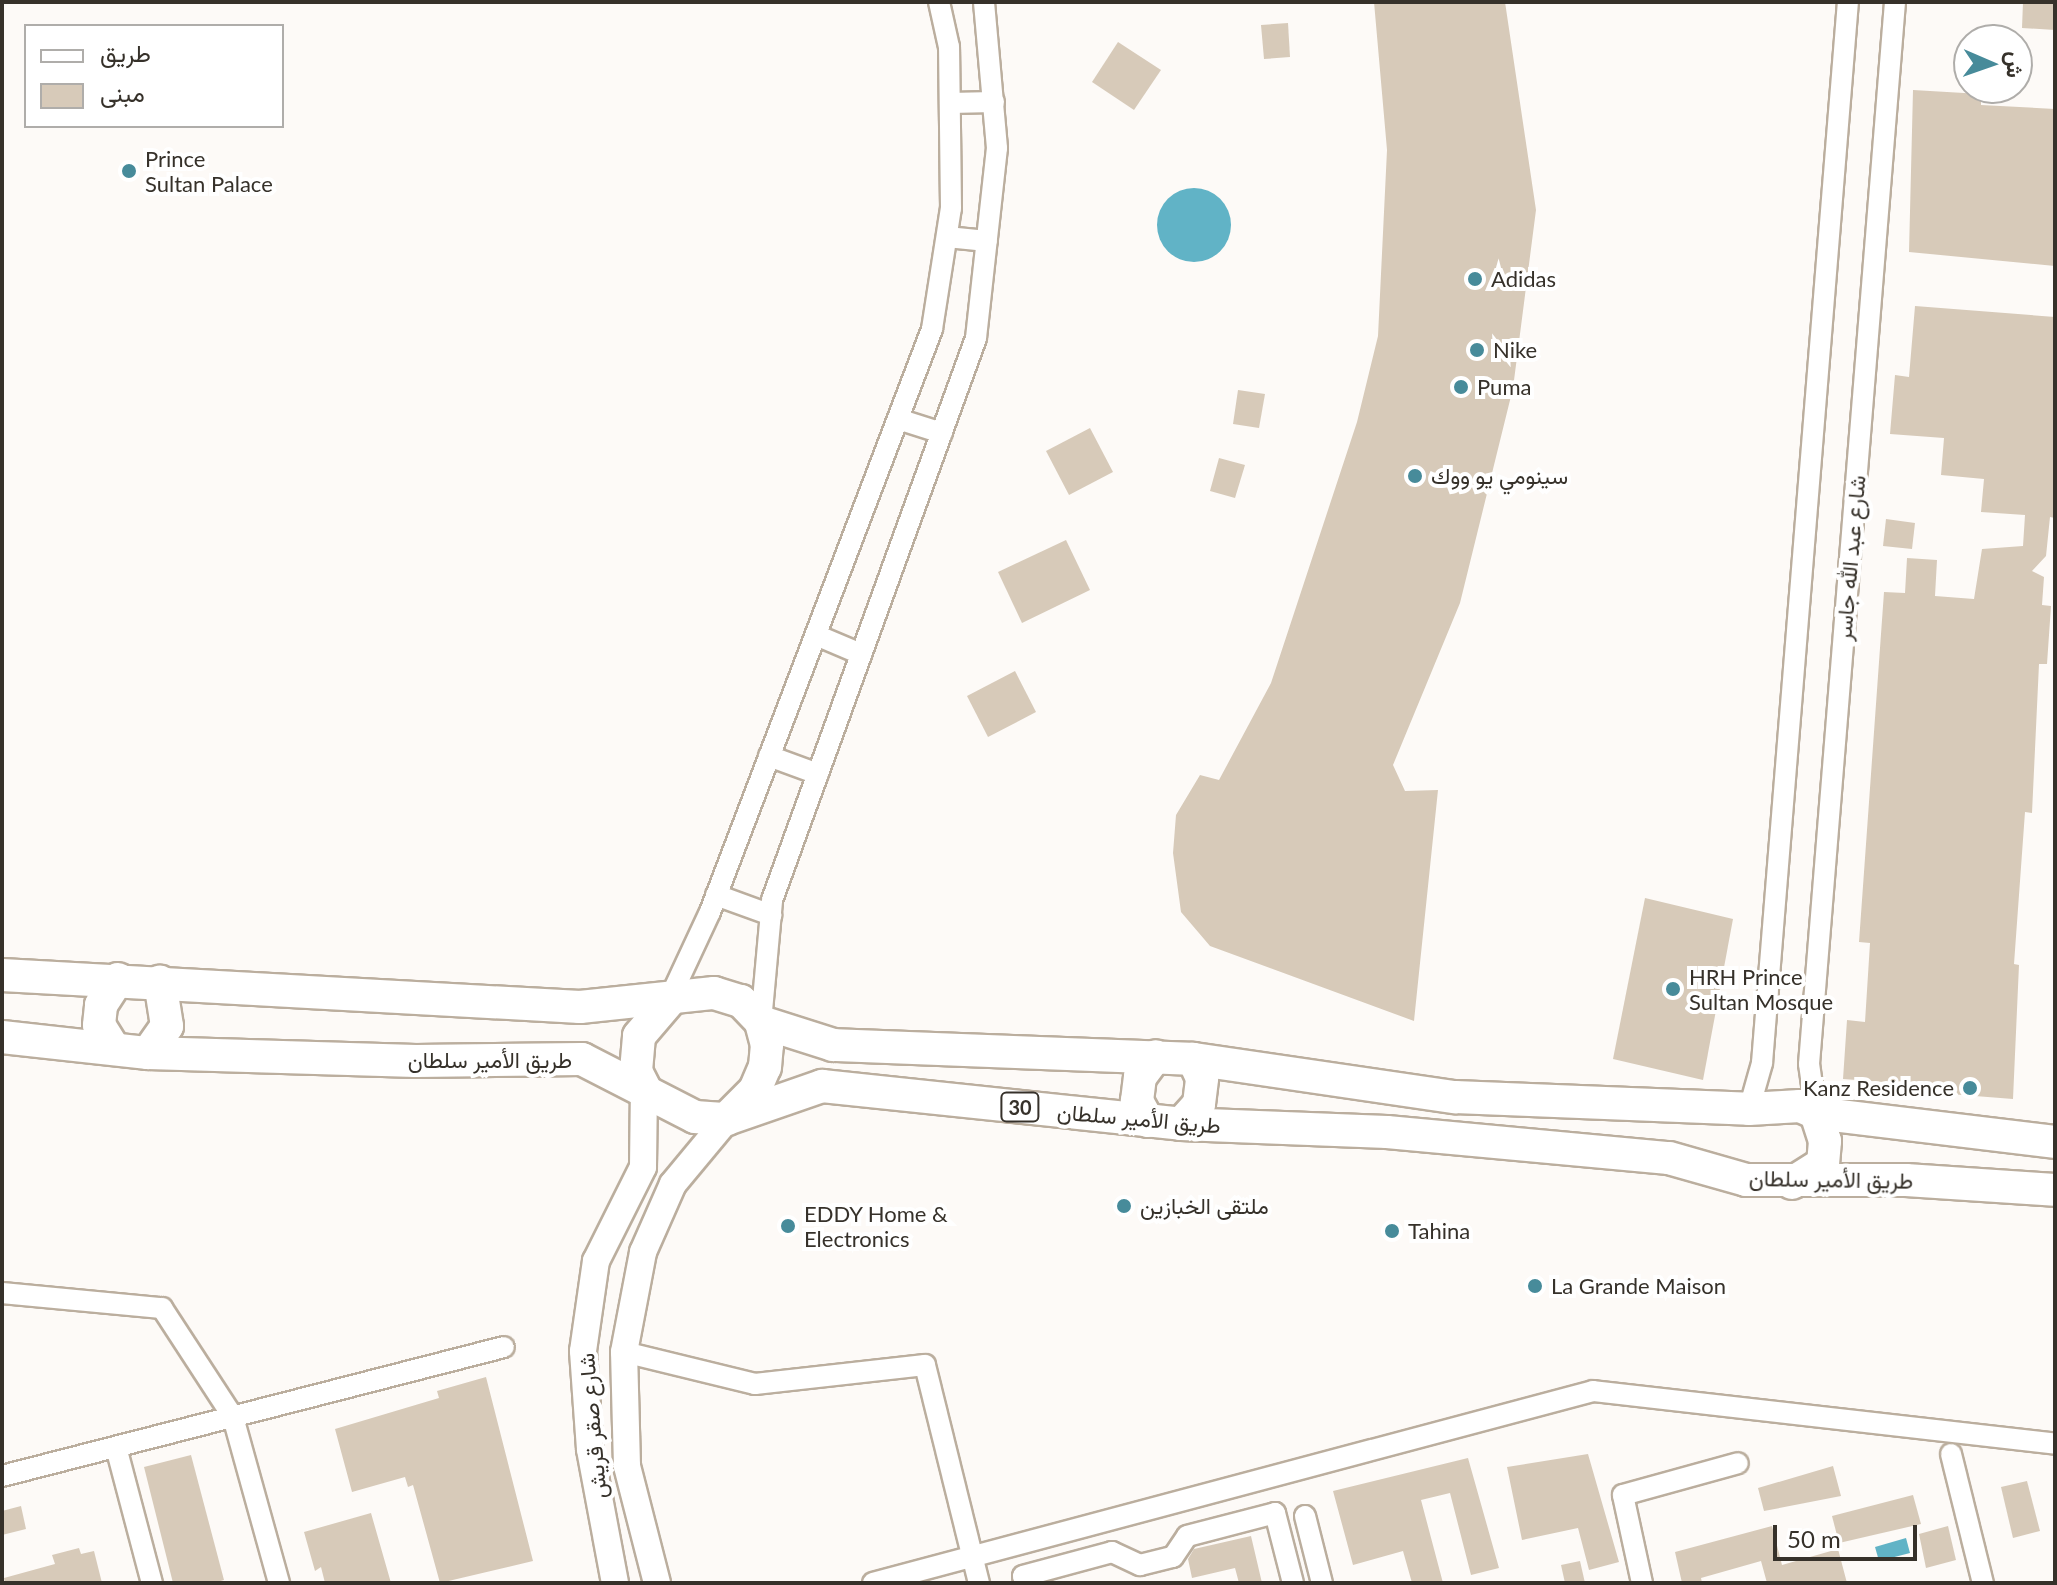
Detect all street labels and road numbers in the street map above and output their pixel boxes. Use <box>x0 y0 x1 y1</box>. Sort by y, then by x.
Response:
street label: شارع عبد الله جاسر <box>1830 474 1870 642</box>
street label: طريق الأمير سلطان <box>408 1047 572 1073</box>
road number: 30 <box>1000 1091 1040 1123</box>
street label: طريق الأمير سلطان <box>1056 1098 1222 1138</box>
street label: طريق الأمير سلطان <box>1749 1164 1913 1194</box>
street label: شارع صقر قريش <box>572 1352 612 1500</box>

